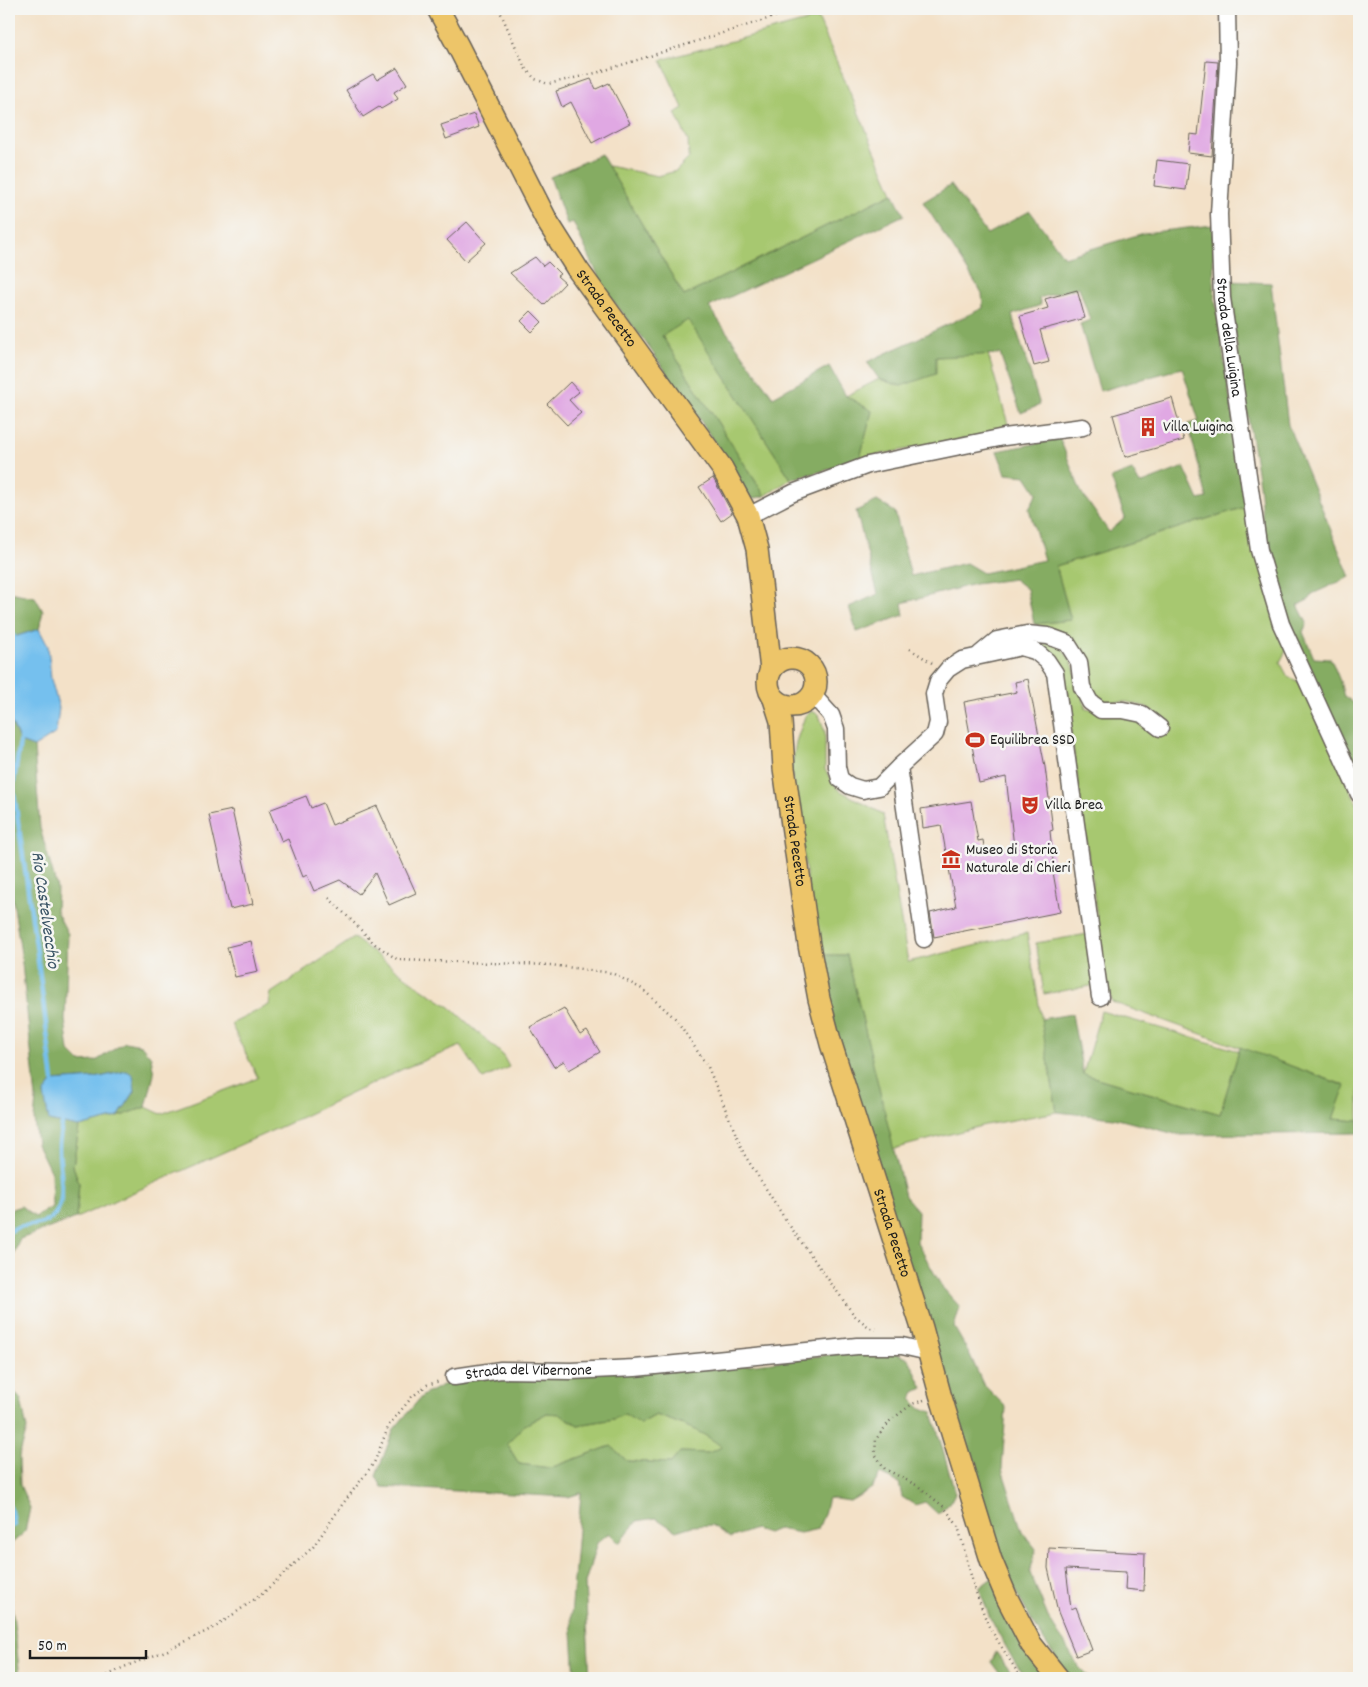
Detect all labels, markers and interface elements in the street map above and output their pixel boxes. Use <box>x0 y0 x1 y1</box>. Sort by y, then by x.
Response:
street label: Strada Pecetto <box>570 265 642 352</box>
street label: Strada della Luigina <box>1210 277 1248 399</box>
building icon: Villa Luigina <box>1137 416 1159 438</box>
place label: Villa Luigina <box>1163 416 1234 439</box>
sports icon: Equilibrea SSD <box>964 729 986 751</box>
place label: Equilibrea SSD <box>990 729 1074 752</box>
street label: Strada Pecetto <box>777 794 812 888</box>
theatre icon: Villa Brea <box>1019 794 1041 816</box>
place label: Villa Brea <box>1045 794 1103 817</box>
place label: Museo di Storia Naturale di Chieri <box>966 839 1070 880</box>
museum icon: Museo di Storia Naturale di Chieri <box>940 848 962 870</box>
water label: Rio Castelvecchio <box>23 850 65 971</box>
street label: Strada Pecetto <box>867 1186 917 1280</box>
street label: Strada del Vibernone <box>464 1358 592 1387</box>
scale bar <box>30 1627 146 1659</box>
text: 50 m <box>38 1636 67 1658</box>

